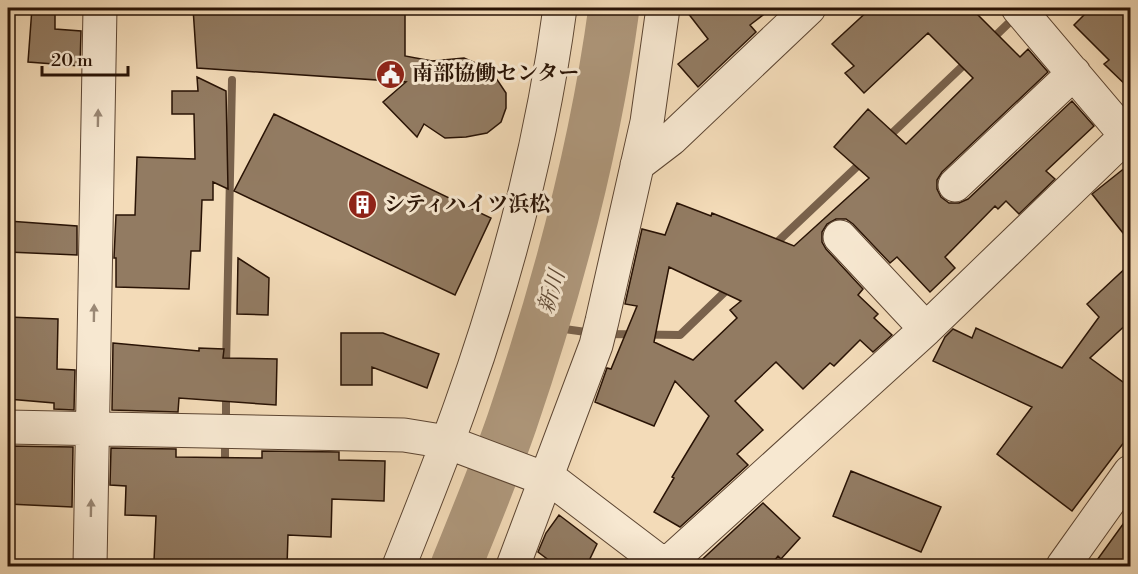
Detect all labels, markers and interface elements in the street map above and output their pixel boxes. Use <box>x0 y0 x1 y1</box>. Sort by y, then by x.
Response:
scale bar <box>42 39 128 77</box>
text: 20 m <box>51 49 93 72</box>
public building icon: 南部協働センター <box>375 58 407 90</box>
place label: 南部協働センター <box>412 61 579 87</box>
one-way arrow <box>93 109 102 128</box>
building icon: シティハイツ浜松 <box>347 189 379 221</box>
place label: シティハイツ浜松 <box>384 192 550 218</box>
water label: 新川 <box>533 265 572 317</box>
one-way arrow <box>89 304 99 323</box>
one-way arrow <box>86 499 95 518</box>

